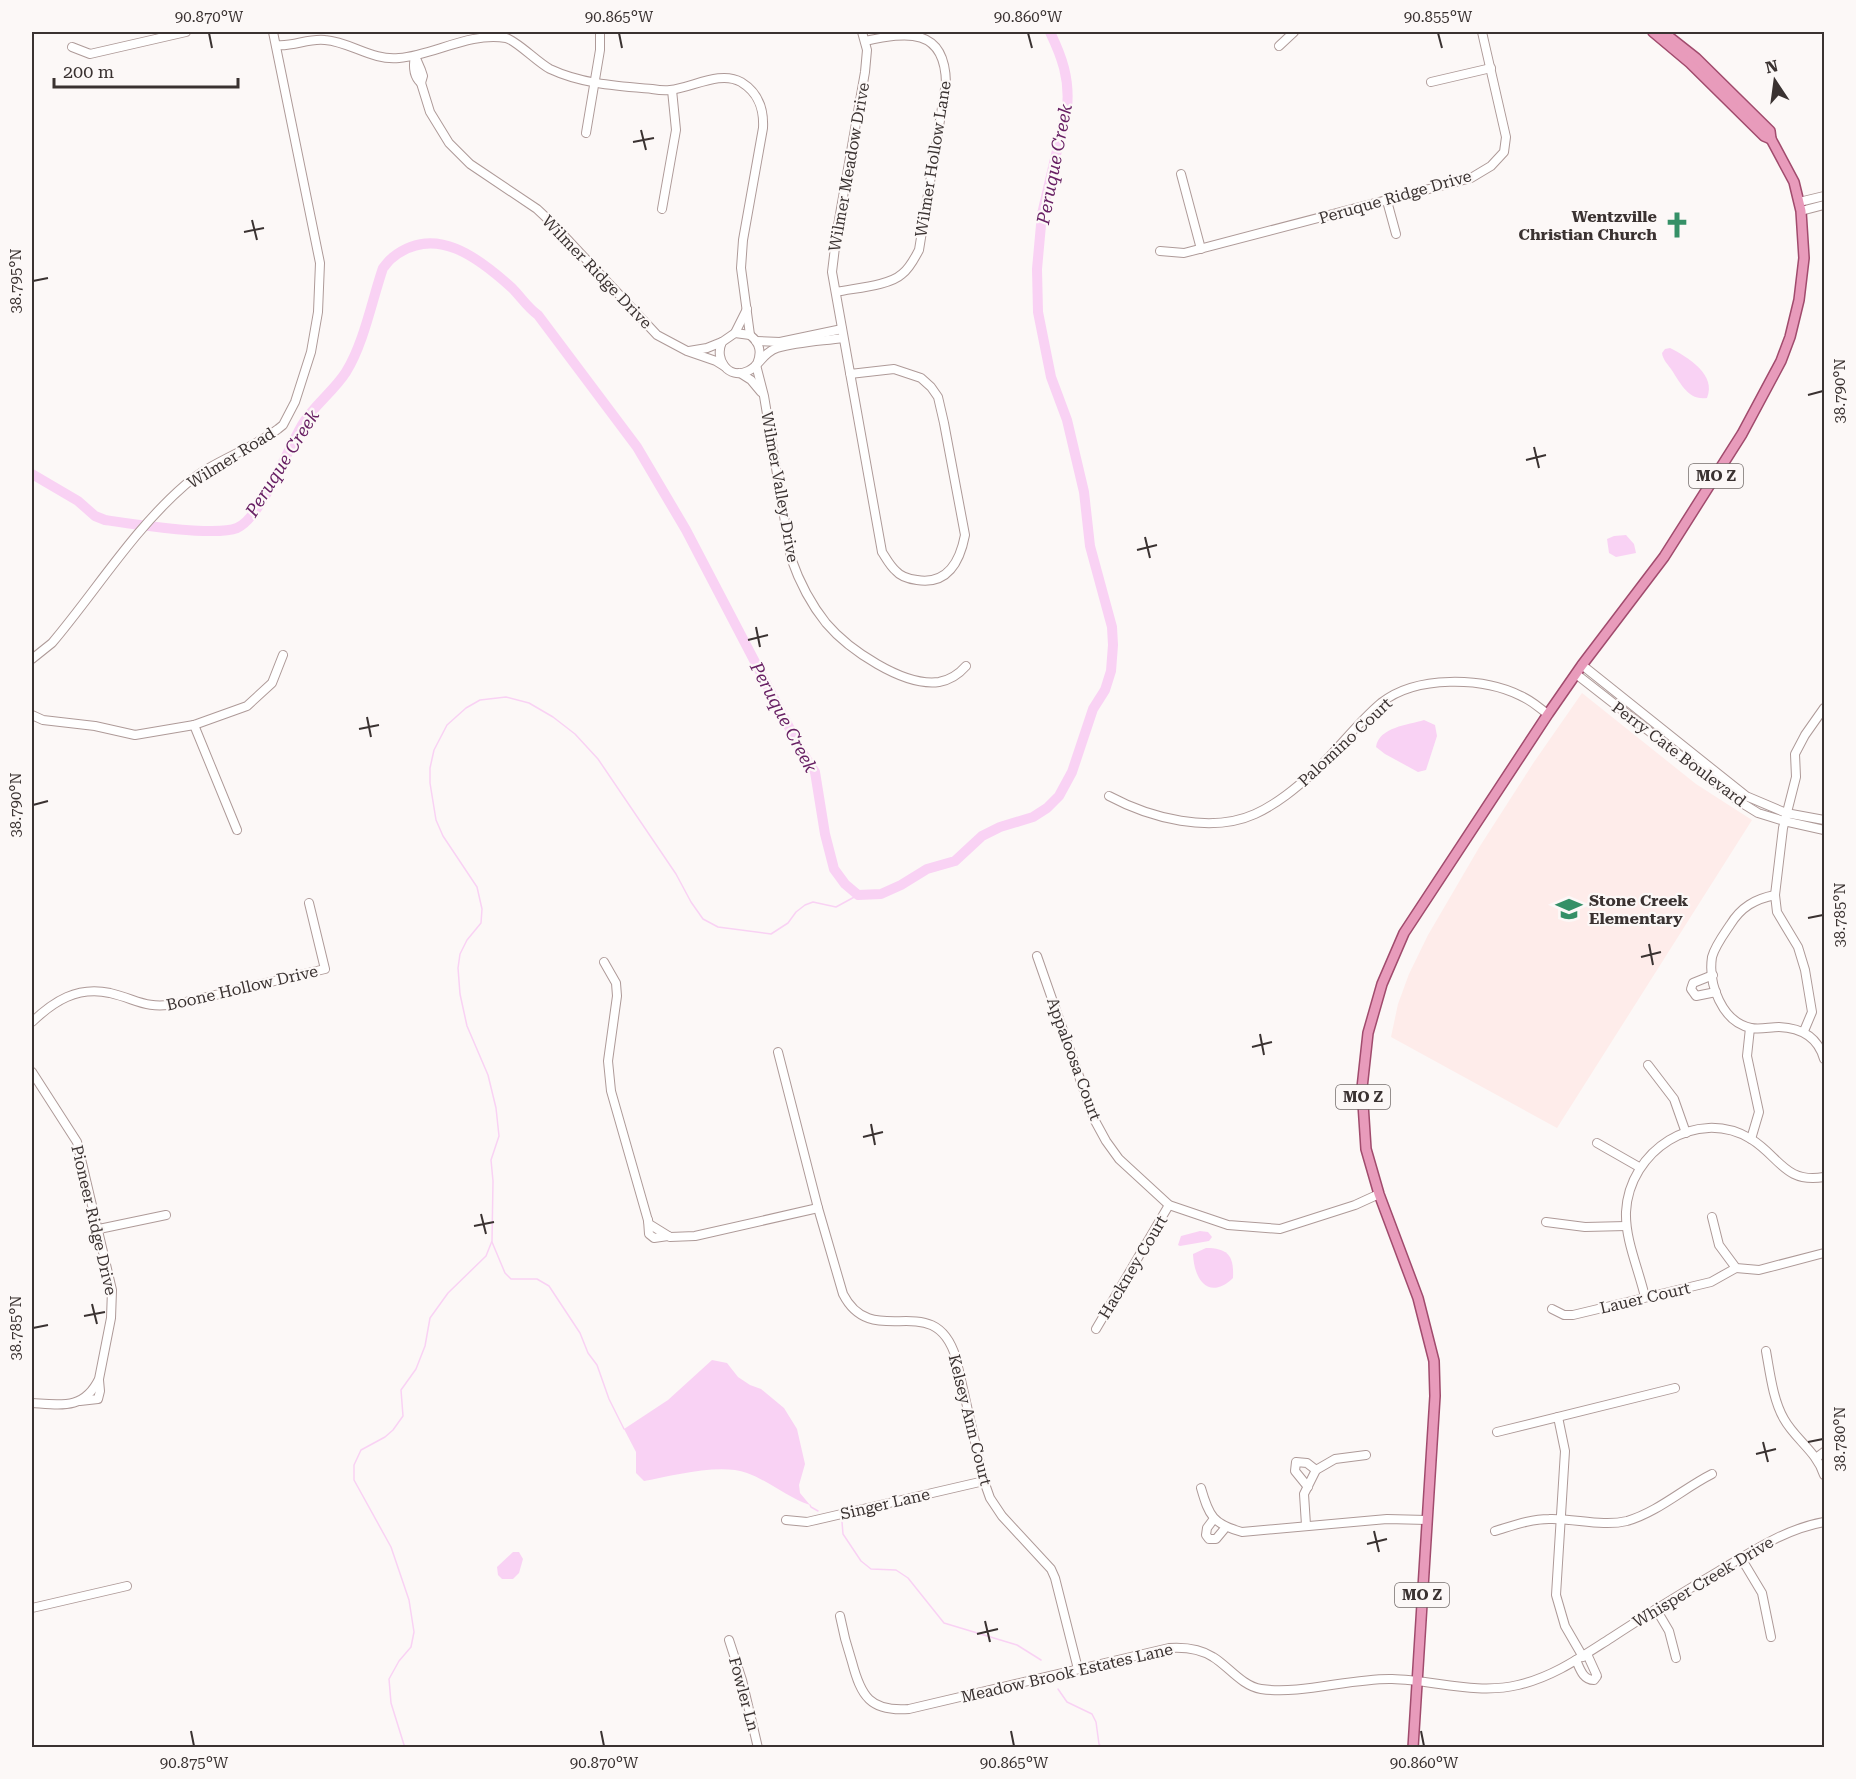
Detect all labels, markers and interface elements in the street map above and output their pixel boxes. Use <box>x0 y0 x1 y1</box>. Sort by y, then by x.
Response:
text: 90.870°W <box>175 8 244 26</box>
text: 90.865°W <box>585 8 654 26</box>
text: 90.860°W <box>994 8 1063 26</box>
text: 90.855°W <box>1404 8 1473 26</box>
scale bar <box>54 51 238 89</box>
north arrow <box>1745 51 1805 111</box>
text: N <box>1764 56 1780 78</box>
text: 200 m <box>63 61 114 82</box>
street label: Wilmer Hollow Lane <box>911 79 955 238</box>
street label: Wilmer Meadow Drive <box>825 81 873 253</box>
water label: Peruque Creek <box>1032 102 1076 227</box>
street label: Peruque Ridge Drive <box>1316 166 1474 228</box>
place label: Wentzville Christian Church <box>1519 207 1657 244</box>
church icon: Wentzville Christian Church <box>1662 210 1692 240</box>
street label: Wilmer Ridge Drive <box>538 211 656 333</box>
text: 38.795°N <box>7 248 25 314</box>
text: 38.790°N <box>1831 358 1849 424</box>
water label: Peruque Creek <box>240 405 323 521</box>
street label: Wilmer Valley Drive <box>757 410 803 564</box>
street label: Wilmer Road <box>184 424 278 492</box>
road number: MO Z <box>1689 464 1743 488</box>
water label: Peruque Creek <box>746 657 822 776</box>
street label: Palomino Court <box>1294 694 1396 790</box>
street label: Perry Cate Boulevard <box>1608 697 1750 811</box>
text: 38.790°N <box>7 772 25 838</box>
text: 38.785°N <box>1831 882 1849 948</box>
place label: Stone Creek Elementary <box>1589 891 1688 928</box>
school or university icon: Stone Creek Elementary <box>1554 894 1584 924</box>
street label: Boone Hollow Drive <box>164 961 320 1015</box>
street label: Appaloosa Court <box>1043 995 1105 1123</box>
road number: MO Z <box>1336 1085 1390 1109</box>
street label: Pioneer Ridge Drive <box>67 1143 121 1297</box>
street label: Hackney Court <box>1095 1212 1171 1322</box>
street label: Lauer Court <box>1598 1278 1692 1318</box>
text: 38.785°N <box>7 1295 25 1361</box>
street label: Kelsey Ann Court <box>945 1352 996 1488</box>
text: 38.780°N <box>1831 1406 1849 1472</box>
street label: Singer Lane <box>838 1484 932 1524</box>
street label: Whisper Creek Drive <box>1629 1532 1777 1632</box>
road number: MO Z <box>1395 1583 1449 1607</box>
street label: Meadow Brook Estates Lane <box>959 1639 1175 1707</box>
street label: Fowler Ln <box>725 1655 763 1733</box>
text: 90.875°W <box>160 1754 229 1772</box>
text: 90.870°W <box>570 1754 639 1772</box>
text: 90.865°W <box>980 1754 1049 1772</box>
text: 90.860°W <box>1390 1754 1459 1772</box>

